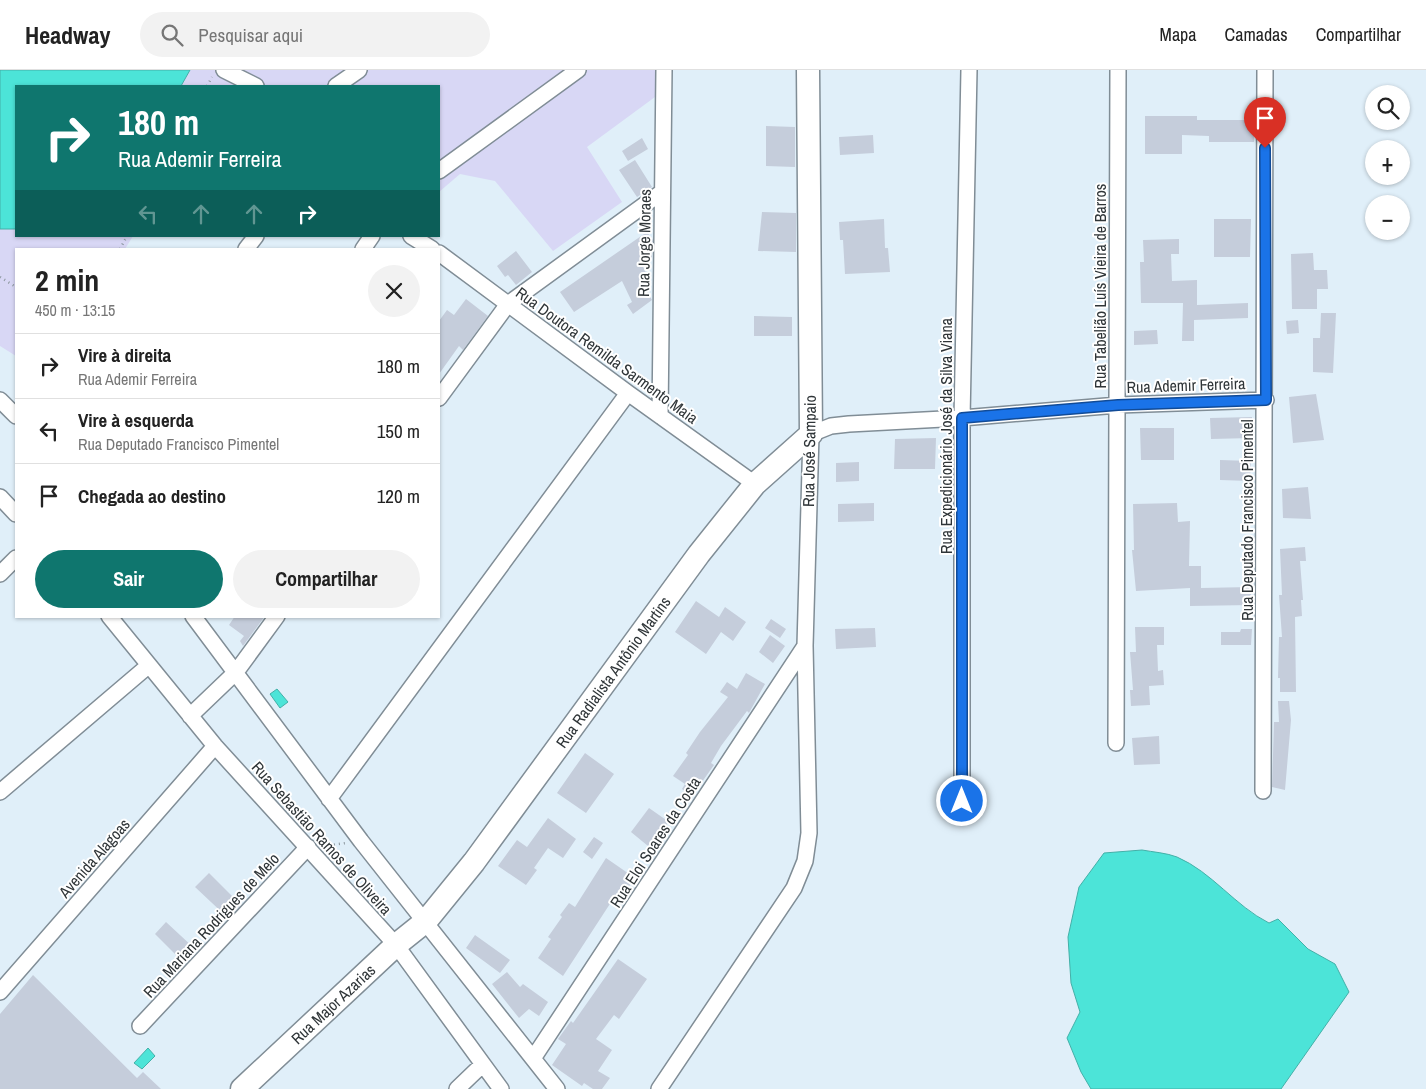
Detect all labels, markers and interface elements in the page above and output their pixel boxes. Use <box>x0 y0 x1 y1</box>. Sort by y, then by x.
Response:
search box <box>140 12 490 57</box>
text: Headway <box>25 19 110 51</box>
icon: search <box>158 21 186 49</box>
text: Pesquisar aqui <box>198 22 303 48</box>
text: Mapa <box>1160 22 1197 47</box>
text: Camadas <box>1225 22 1288 47</box>
text: Compartilhar <box>1316 22 1401 47</box>
map controls <box>1365 85 1410 240</box>
button: search <box>1365 85 1410 130</box>
pin <box>1244 97 1286 148</box>
text: 180 m <box>118 99 199 146</box>
icon: arrive <box>1251 104 1279 132</box>
icon: right <box>35 105 100 170</box>
button: + <box>1365 140 1410 185</box>
text: Rua Ademir Ferreira <box>118 144 282 174</box>
street label: Rua Tabelião Luís Vieira de Barros <box>1089 184 1111 388</box>
street label: Rua Jorge Moraes <box>632 189 656 297</box>
button: − <box>1365 195 1410 240</box>
icon: left <box>134 200 162 228</box>
icon: ahead <box>187 200 215 228</box>
icon: ahead <box>240 200 268 228</box>
icon: right <box>293 200 321 228</box>
text: 2 min <box>35 260 99 300</box>
button: close <box>368 265 420 317</box>
street label: Rua Doutora Remilda Sarmento Maia <box>511 281 703 429</box>
text: 450 m · 13:15 <box>35 299 115 321</box>
street label: Rua Expedicionário José da Silva Viana <box>935 317 957 554</box>
text: Vire à direita <box>78 342 171 368</box>
icon: right <box>35 352 63 380</box>
text: 180 m <box>377 353 420 379</box>
text: Rua Ademir Ferreira <box>78 368 197 390</box>
street label: Rua Ademir Ferreira <box>1126 372 1247 398</box>
street label: Rua José Sampaio <box>797 395 821 507</box>
text: Vire à esquerda <box>78 407 194 433</box>
icon: left <box>35 417 63 445</box>
text: 150 m <box>377 418 420 444</box>
street label: Rua Deputado Francisco Pimentel <box>1236 419 1258 621</box>
text: Rua Deputado Francisco Pimentel <box>78 433 279 455</box>
icon: arrive <box>35 482 63 510</box>
text: Chegada ao destino <box>78 483 226 509</box>
text: 120 m <box>377 483 420 509</box>
button: Sair <box>35 550 223 608</box>
button: Compartilhar <box>233 550 420 608</box>
street label: Rua Radialista Antônio Martins <box>551 592 675 752</box>
street label: Rua Sebastião Ramos de Oliveira <box>247 756 397 920</box>
street label: Rua Eloi Soares da Costa <box>604 772 706 912</box>
position arrow <box>935 774 987 826</box>
street label: Avenida Alagoas <box>53 814 135 903</box>
street label: Rua Mariana Rodrigues de Melo <box>138 848 284 1002</box>
street label: Rua Major Azarias <box>286 959 380 1049</box>

